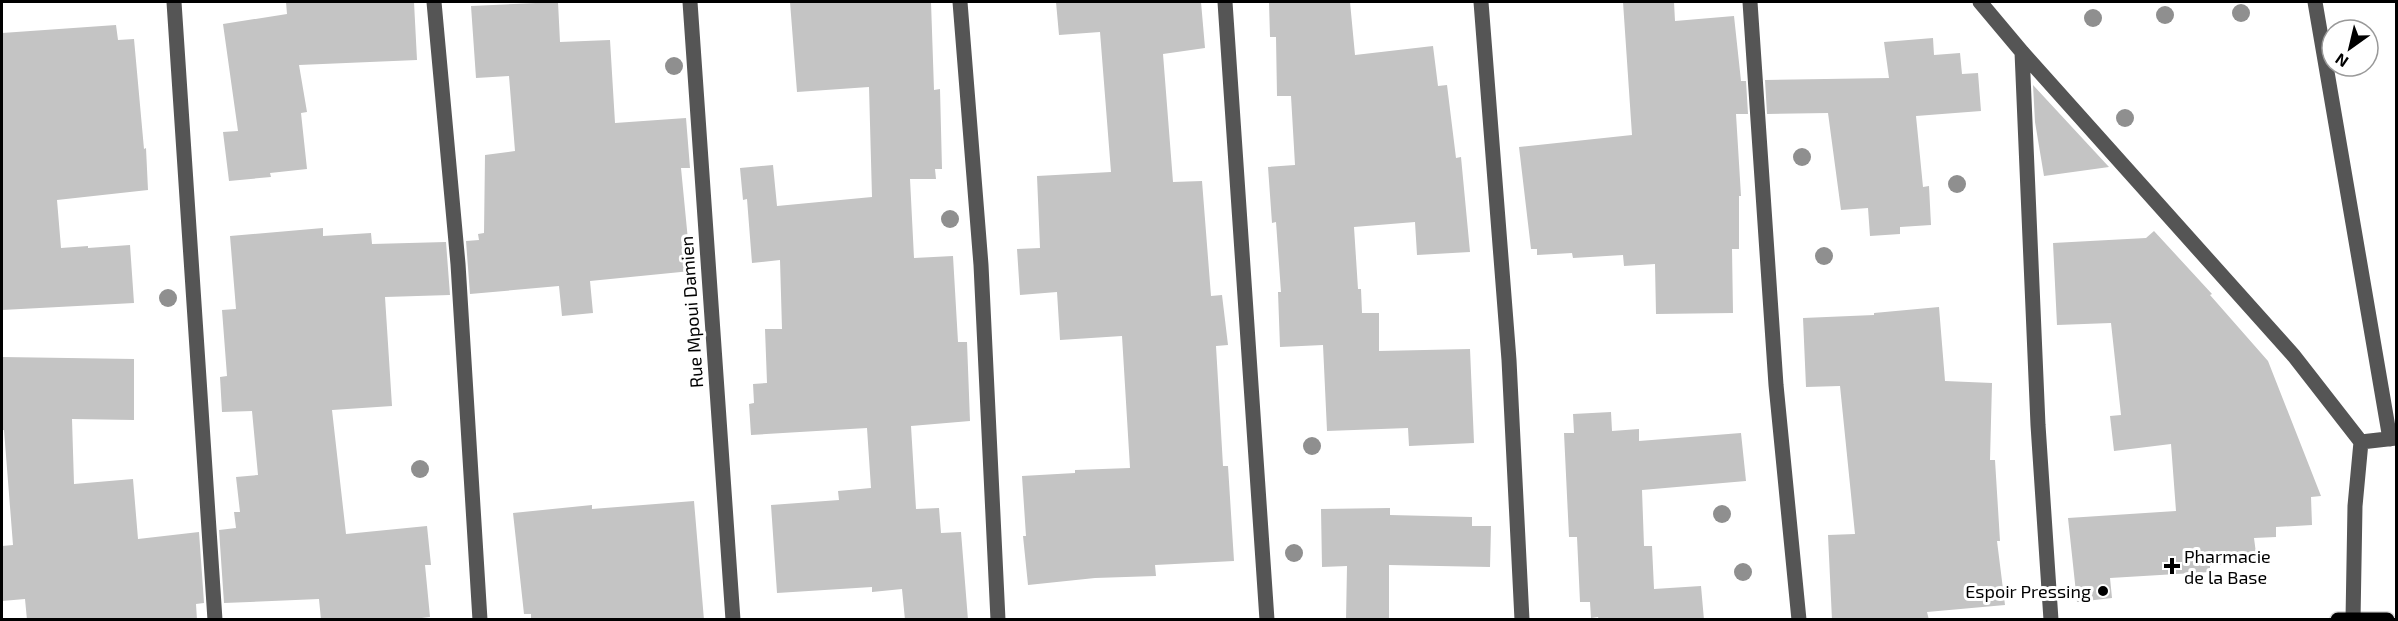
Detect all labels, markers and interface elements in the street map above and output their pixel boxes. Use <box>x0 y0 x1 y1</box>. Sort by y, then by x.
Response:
north arrow <box>2320 18 2380 78</box>
text: N <box>2331 50 2351 72</box>
street label: Rue Mpoui Damien <box>675 235 707 389</box>
place label: Pharmacie de la Base <box>2184 545 2271 588</box>
marker: Pharmacie de la Base <box>2165 559 2179 573</box>
place label: Espoir Pressing <box>1965 580 2091 602</box>
marker: Espoir Pressing <box>2096 584 2110 598</box>

